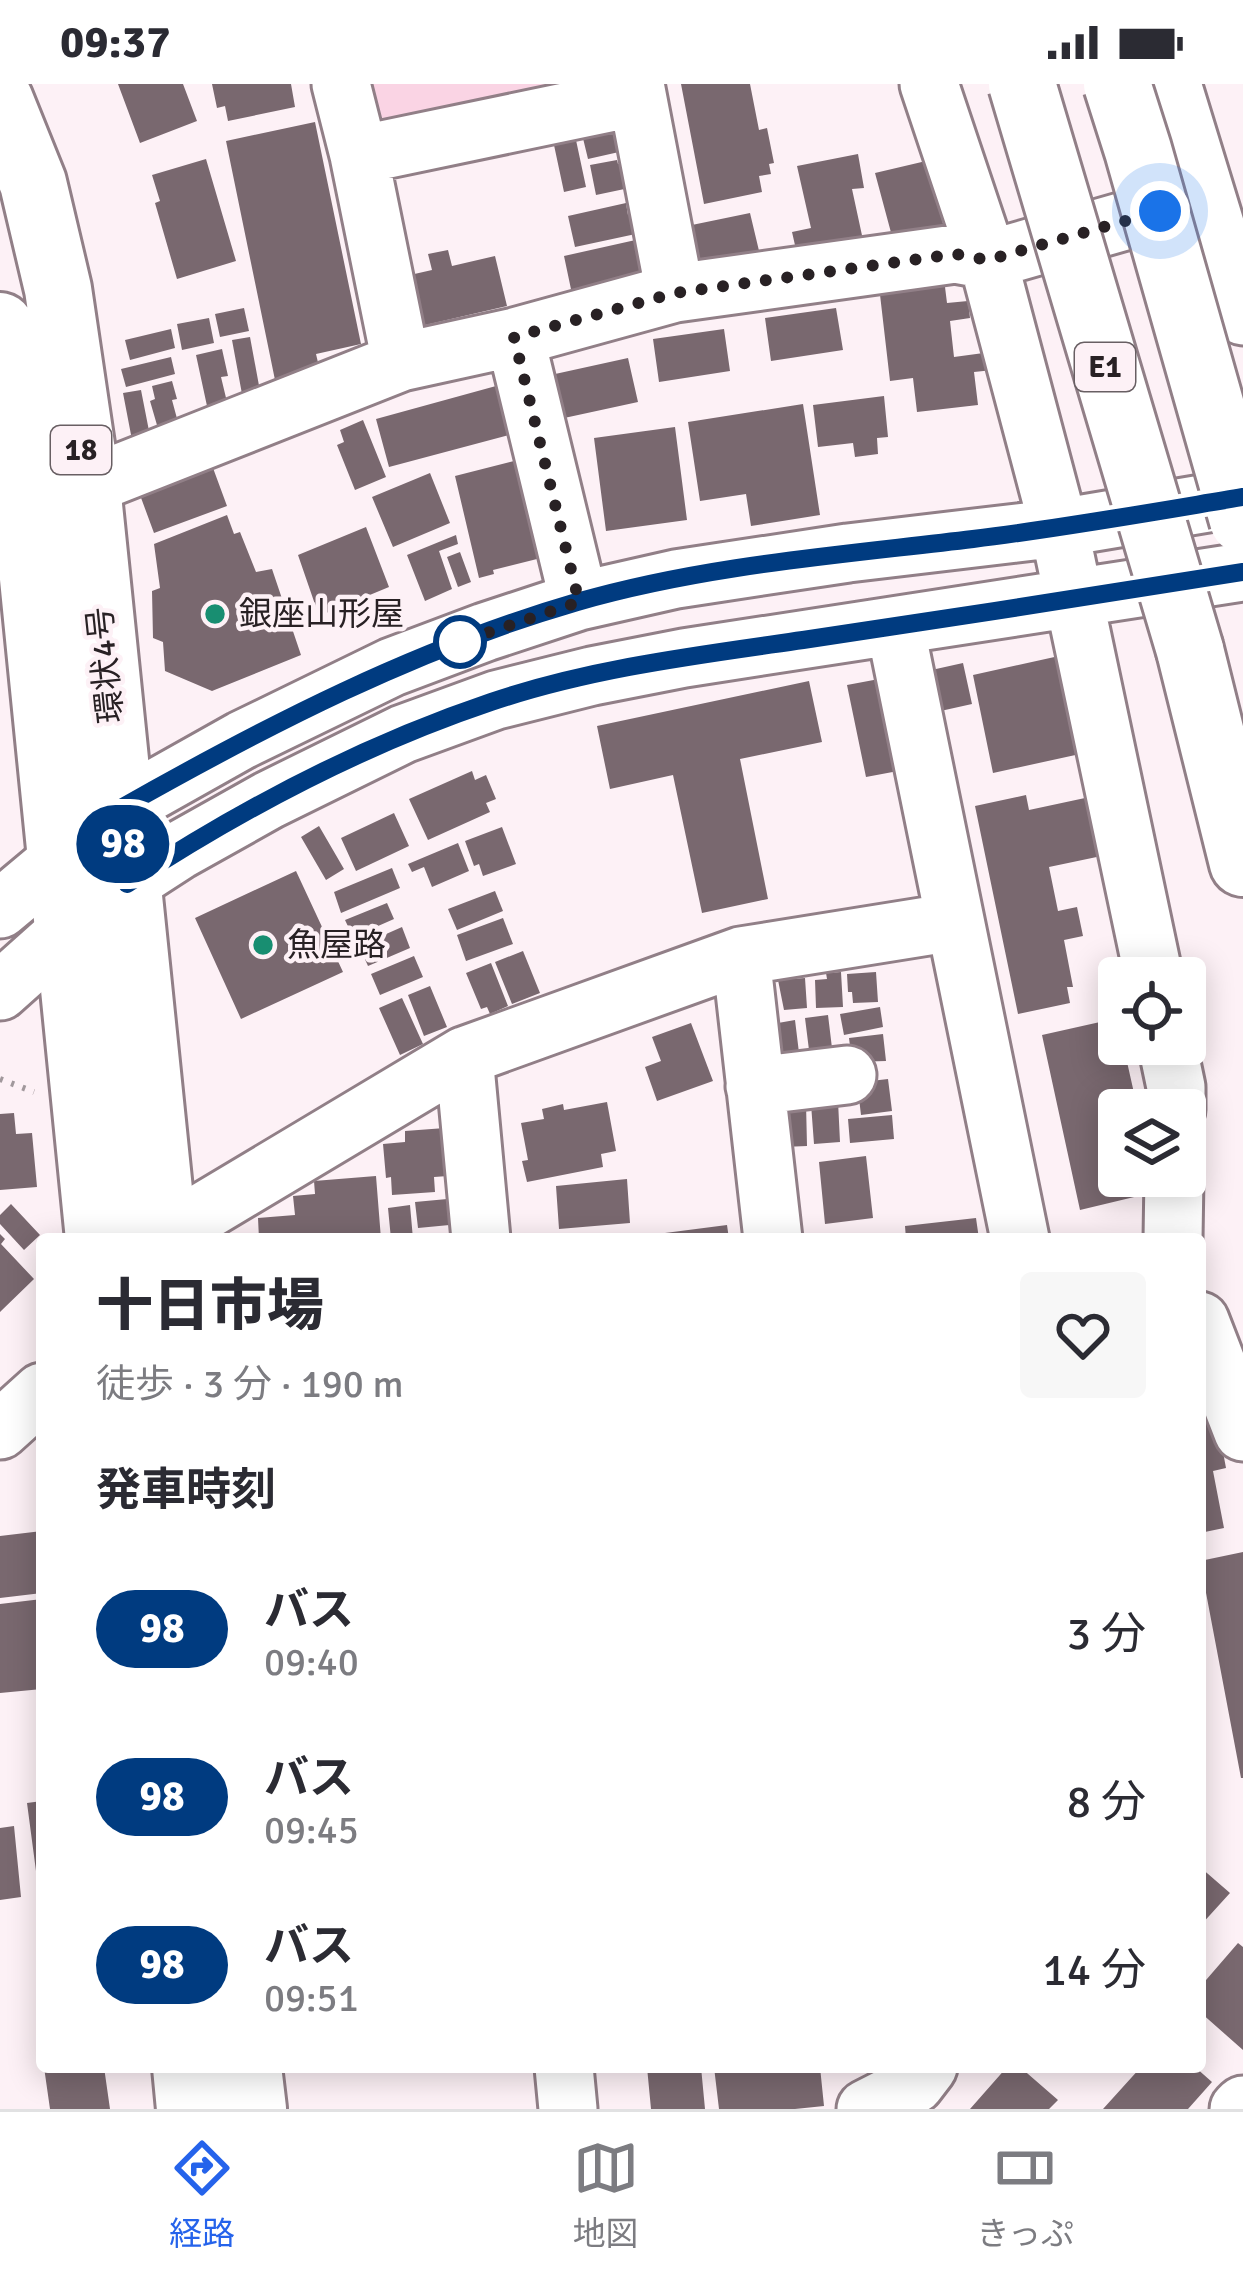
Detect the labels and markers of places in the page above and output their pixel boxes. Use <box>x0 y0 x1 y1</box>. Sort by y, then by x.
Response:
place label: 銀座山形屋 <box>239 594 404 635</box>
marker: 銀座山形屋 <box>202 601 228 627</box>
unlabelled marker <box>435 617 485 667</box>
place label: 魚屋路 <box>287 925 386 966</box>
marker: 魚屋路 <box>250 932 276 958</box>

